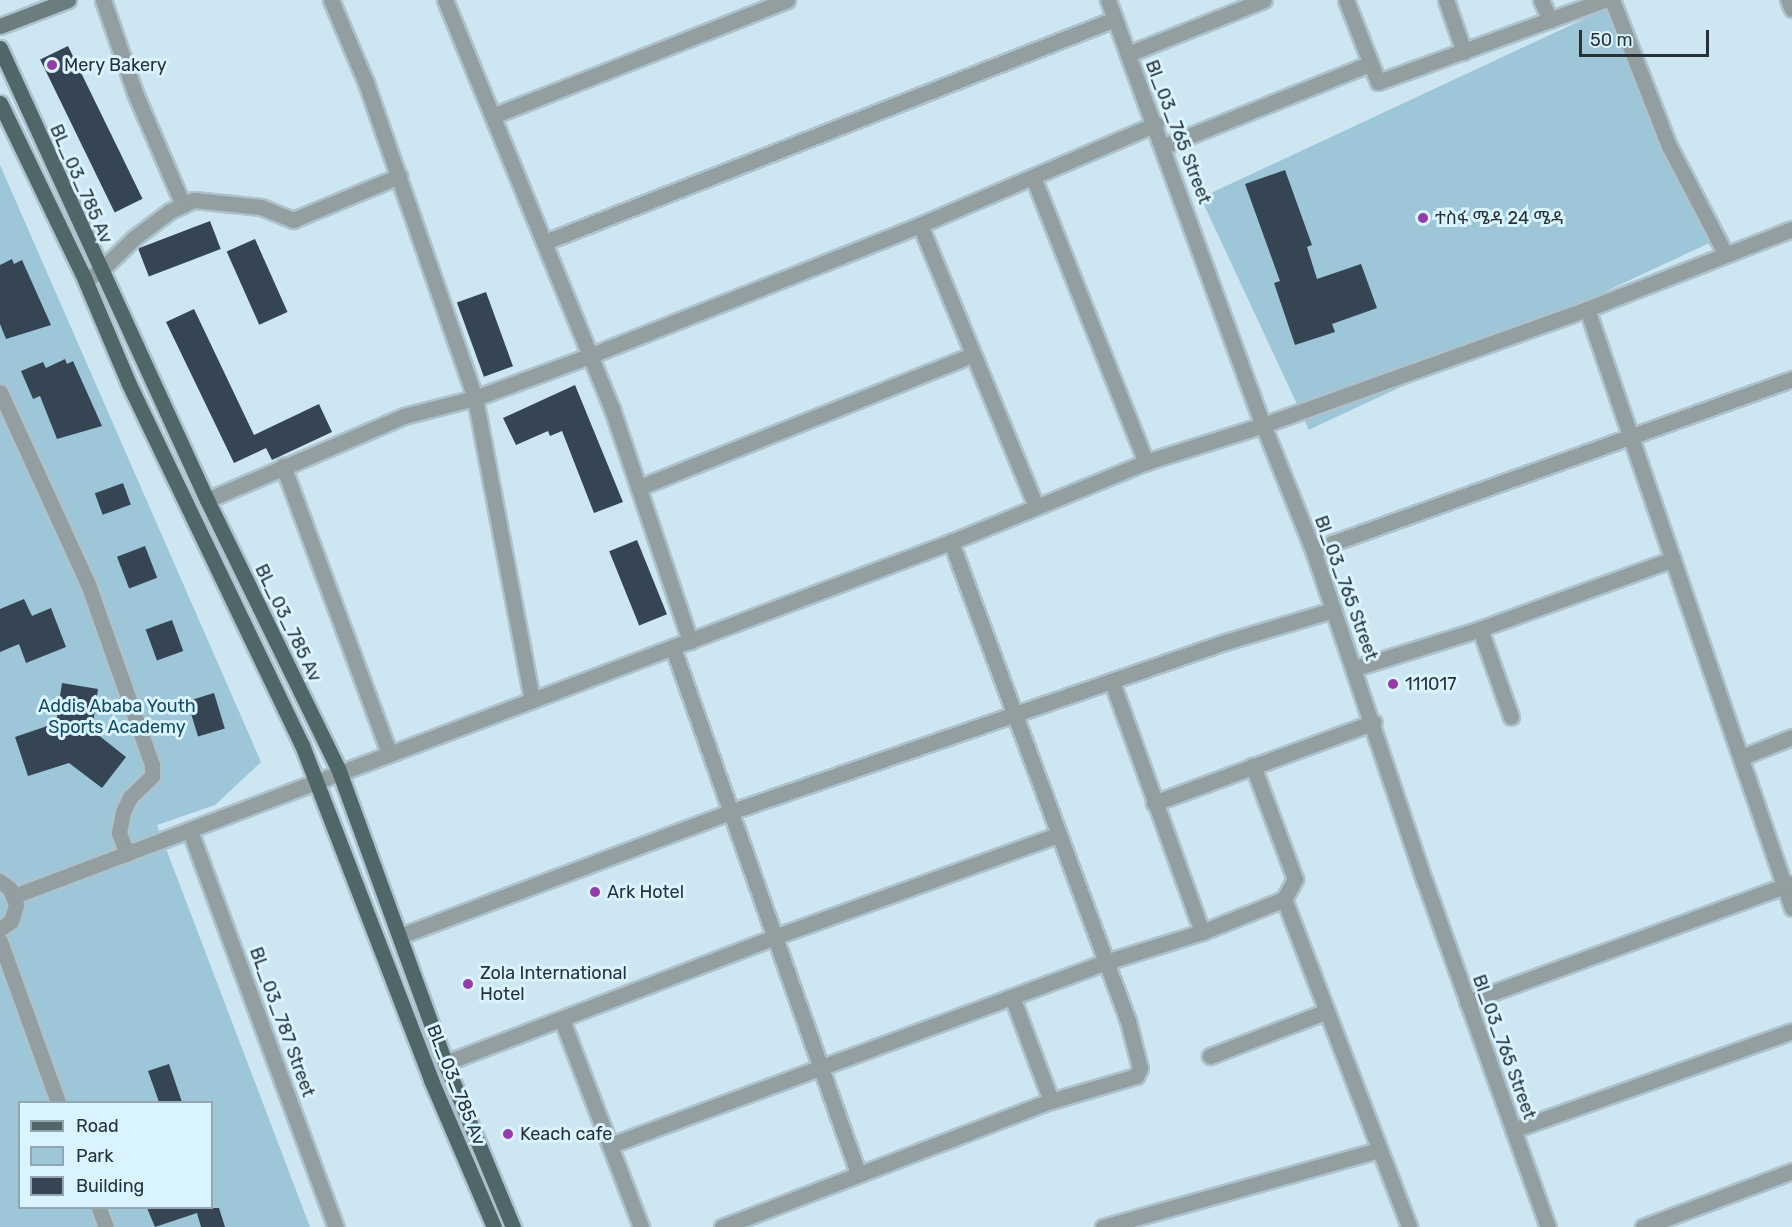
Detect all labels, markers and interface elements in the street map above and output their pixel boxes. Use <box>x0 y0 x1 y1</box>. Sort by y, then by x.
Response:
scale bar <box>1582 18 1712 56</box>
text: 50 m <box>1590 29 1633 51</box>
place label: Mery Bakery <box>64 54 167 76</box>
street label: Bl_03_765 Street <box>1141 57 1215 207</box>
marker: Mery Bakery <box>45 58 59 72</box>
street label: BL_03_785 Av <box>45 121 117 247</box>
place label: ተስፋ ሜዳ 24 ሜዳ <box>1435 207 1564 229</box>
marker: ተስፋ ሜዳ 24 ሜዳ <box>1416 211 1430 225</box>
street label: Bl_03_765 Street <box>1310 513 1382 663</box>
street label: BL_03_785 Av <box>250 560 326 686</box>
place label: 111017 <box>1405 673 1456 695</box>
marker: 111017 <box>1386 677 1400 691</box>
park label: Addis Ababa Youth Sports Academy <box>38 696 196 738</box>
place label: Ark Hotel <box>607 881 684 903</box>
marker: Ark Hotel <box>588 885 602 899</box>
street label: BL_03_787 Street <box>245 944 319 1100</box>
place label: Zola International Hotel <box>480 963 627 1006</box>
street label: Bl_03_765 Street <box>1468 972 1540 1122</box>
marker: Zola International Hotel <box>461 977 475 991</box>
street label: BL_03_785 Av <box>422 1021 490 1149</box>
legend <box>18 1101 213 1209</box>
text: Road <box>76 1115 119 1137</box>
place label: Keach cafe <box>520 1123 612 1145</box>
marker: Keach cafe <box>501 1127 515 1141</box>
text: Park <box>76 1145 113 1167</box>
text: Building <box>76 1175 144 1197</box>

